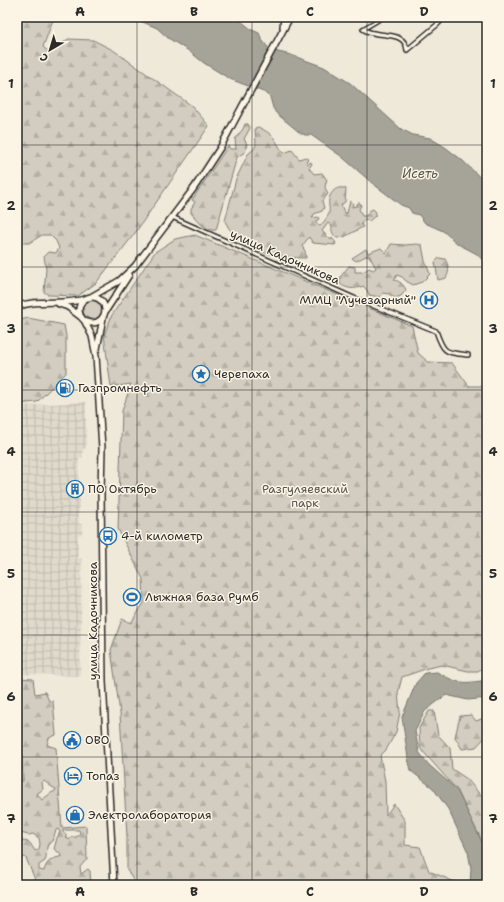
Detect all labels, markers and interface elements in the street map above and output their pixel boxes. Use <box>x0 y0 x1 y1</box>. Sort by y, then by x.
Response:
text: A <box>75 3 85 20</box>
text: B <box>190 3 198 20</box>
text: C <box>306 3 314 20</box>
text: D <box>419 3 429 20</box>
north arrow <box>30 30 70 70</box>
text: С <box>37 49 51 65</box>
text: 1 <box>8 75 14 92</box>
text: 1 <box>490 75 496 92</box>
water label: Исеть <box>402 165 438 182</box>
text: 2 <box>6 197 16 214</box>
text: 2 <box>488 197 498 214</box>
street label: улица Кадочникова <box>228 226 343 289</box>
hospital icon: ММЦ "Лучезарный" <box>419 290 439 310</box>
place label: ММЦ "Лучезарный" <box>300 292 416 308</box>
text: 3 <box>6 320 16 337</box>
text: 3 <box>488 320 498 337</box>
place icon: Черепаха <box>191 364 211 384</box>
place label: Черепаха <box>214 366 270 382</box>
fuel station icon: Газпромнефть <box>55 378 75 398</box>
place label: Газпромнефть <box>78 380 162 396</box>
text: 4 <box>6 443 16 460</box>
text: 4 <box>488 443 498 460</box>
building icon: ПО Октябрь <box>65 479 85 499</box>
place label: ПО Октябрь <box>88 481 157 497</box>
park label: Разгуляевский парк <box>262 481 348 511</box>
bus stop icon: 4-й километр <box>98 526 118 546</box>
place label: 4-й километр <box>121 528 203 544</box>
street label: улица Кадочникова <box>85 561 101 680</box>
text: 5 <box>7 565 15 582</box>
text: 5 <box>489 565 497 582</box>
sports icon: Лыжная база Румб <box>122 587 142 607</box>
place label: Лыжная база Румб <box>145 589 258 605</box>
text: 6 <box>6 688 16 705</box>
text: 6 <box>488 688 498 705</box>
public building icon: ОВО <box>62 730 82 750</box>
place label: ОВО <box>85 732 109 748</box>
hotel icon: Топаз <box>63 766 83 786</box>
place label: Топаз <box>86 768 119 784</box>
shop icon: Электролаборатория <box>65 805 85 825</box>
place label: Электролаборатория <box>88 807 212 823</box>
text: 7 <box>6 810 16 827</box>
text: 7 <box>488 810 498 827</box>
text: A <box>75 883 85 900</box>
text: B <box>190 883 198 900</box>
text: C <box>306 883 314 900</box>
text: D <box>419 883 429 900</box>

